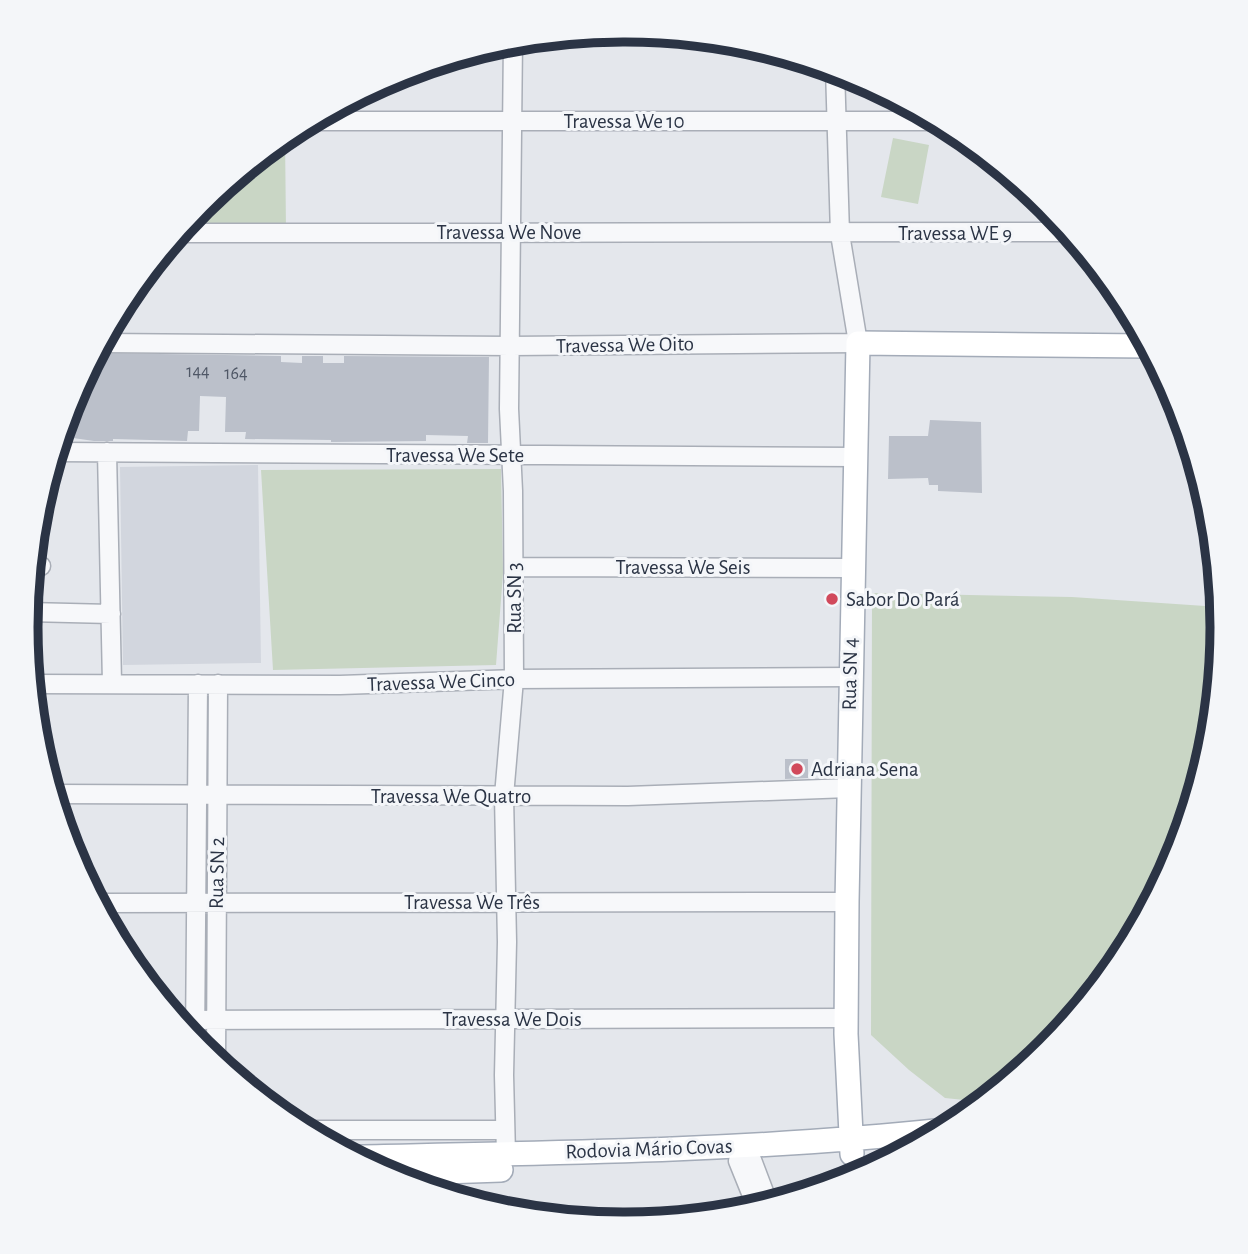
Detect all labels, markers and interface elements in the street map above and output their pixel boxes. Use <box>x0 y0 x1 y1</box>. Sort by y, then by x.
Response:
street label: Travessa We 10 <box>563 111 685 132</box>
street label: Travessa We Nove <box>436 222 582 243</box>
street label: Travessa WE 9 <box>898 223 1012 244</box>
street label: Travessa We Oito <box>556 333 694 357</box>
house number: 144 <box>186 363 210 381</box>
house number: 164 <box>224 365 248 383</box>
street label: Travessa We Sete <box>386 445 524 466</box>
street label: Travessa We Seis <box>616 557 750 578</box>
street label: Rua SN 3 <box>504 562 525 634</box>
place label: Sabor Do Pará <box>846 589 960 610</box>
marker: Sabor Do Pará <box>824 591 840 607</box>
street label: Rua SN 4 <box>839 637 861 711</box>
street label: Travessa We Cinco <box>367 669 515 695</box>
place label: Adriana Sena <box>811 759 919 780</box>
marker: Adriana Sena <box>789 761 805 777</box>
street label: Travessa We Quatro <box>371 786 531 807</box>
street label: Rua SN 2 <box>206 837 228 909</box>
street label: Travessa We Três <box>404 892 540 913</box>
street label: Travessa We Dois <box>442 1009 582 1030</box>
street label: Rodovia Mário Covas <box>565 1136 733 1162</box>

